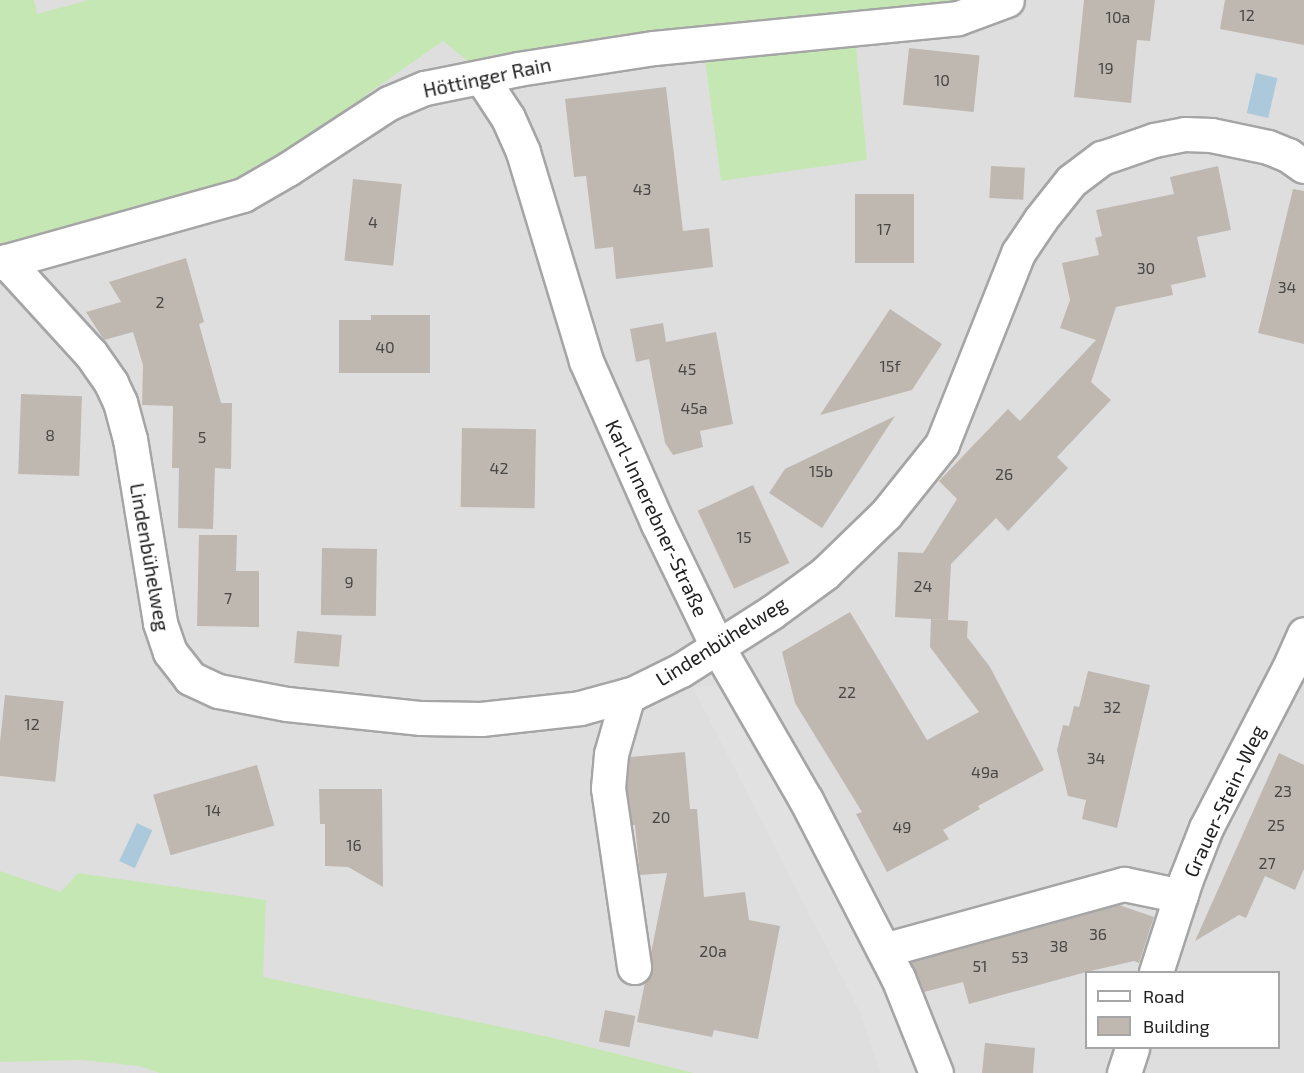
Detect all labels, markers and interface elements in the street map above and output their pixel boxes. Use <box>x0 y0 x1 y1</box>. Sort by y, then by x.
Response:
house number: 12 <box>1239 5 1255 25</box>
house number: 10a <box>1106 7 1130 27</box>
street label: Höttinger Rain <box>421 52 553 102</box>
house number: 19 <box>1098 58 1114 78</box>
house number: 10 <box>934 70 950 90</box>
house number: 43 <box>633 179 651 199</box>
house number: 4 <box>368 212 378 232</box>
house number: 17 <box>877 219 891 239</box>
house number: 30 <box>1137 258 1155 278</box>
house number: 34 <box>1278 277 1296 297</box>
house number: 2 <box>156 292 164 312</box>
house number: 40 <box>375 337 395 357</box>
house number: 15f <box>879 356 901 376</box>
house number: 45 <box>678 359 696 379</box>
house number: 45a <box>680 398 708 418</box>
street label: Karl-Innerebner-Straße <box>601 416 713 620</box>
house number: 8 <box>45 425 55 445</box>
house number: 5 <box>198 427 206 447</box>
house number: 42 <box>490 458 508 478</box>
house number: 15b <box>809 461 833 481</box>
house number: 26 <box>995 464 1013 484</box>
street label: Lindenbühelweg <box>125 481 175 633</box>
house number: 15 <box>737 527 751 547</box>
house number: 9 <box>344 572 354 592</box>
house number: 24 <box>914 576 932 596</box>
house number: 7 <box>224 588 232 608</box>
street label: Lindenbühelweg <box>651 591 791 691</box>
house number: 22 <box>838 682 856 702</box>
house number: 32 <box>1103 697 1121 717</box>
house number: 12 <box>24 714 40 734</box>
street label: Grauer-Stein-Weg <box>1178 721 1270 881</box>
house number: 34 <box>1087 748 1105 768</box>
house number: 49a <box>971 762 999 782</box>
house number: 23 <box>1274 781 1292 801</box>
house number: 14 <box>205 800 221 820</box>
house number: 20 <box>652 807 670 827</box>
house number: 25 <box>1267 815 1285 835</box>
house number: 49 <box>893 817 911 837</box>
house number: 16 <box>346 835 362 855</box>
house number: 27 <box>1258 853 1276 873</box>
house number: 36 <box>1089 924 1107 944</box>
house number: 38 <box>1050 936 1068 956</box>
house number: 20a <box>699 941 727 961</box>
house number: 53 <box>1011 947 1029 967</box>
house number: 51 <box>973 956 987 976</box>
legend <box>1085 971 1280 1049</box>
text: Road <box>1143 985 1184 1007</box>
text: Building <box>1143 1015 1210 1037</box>

